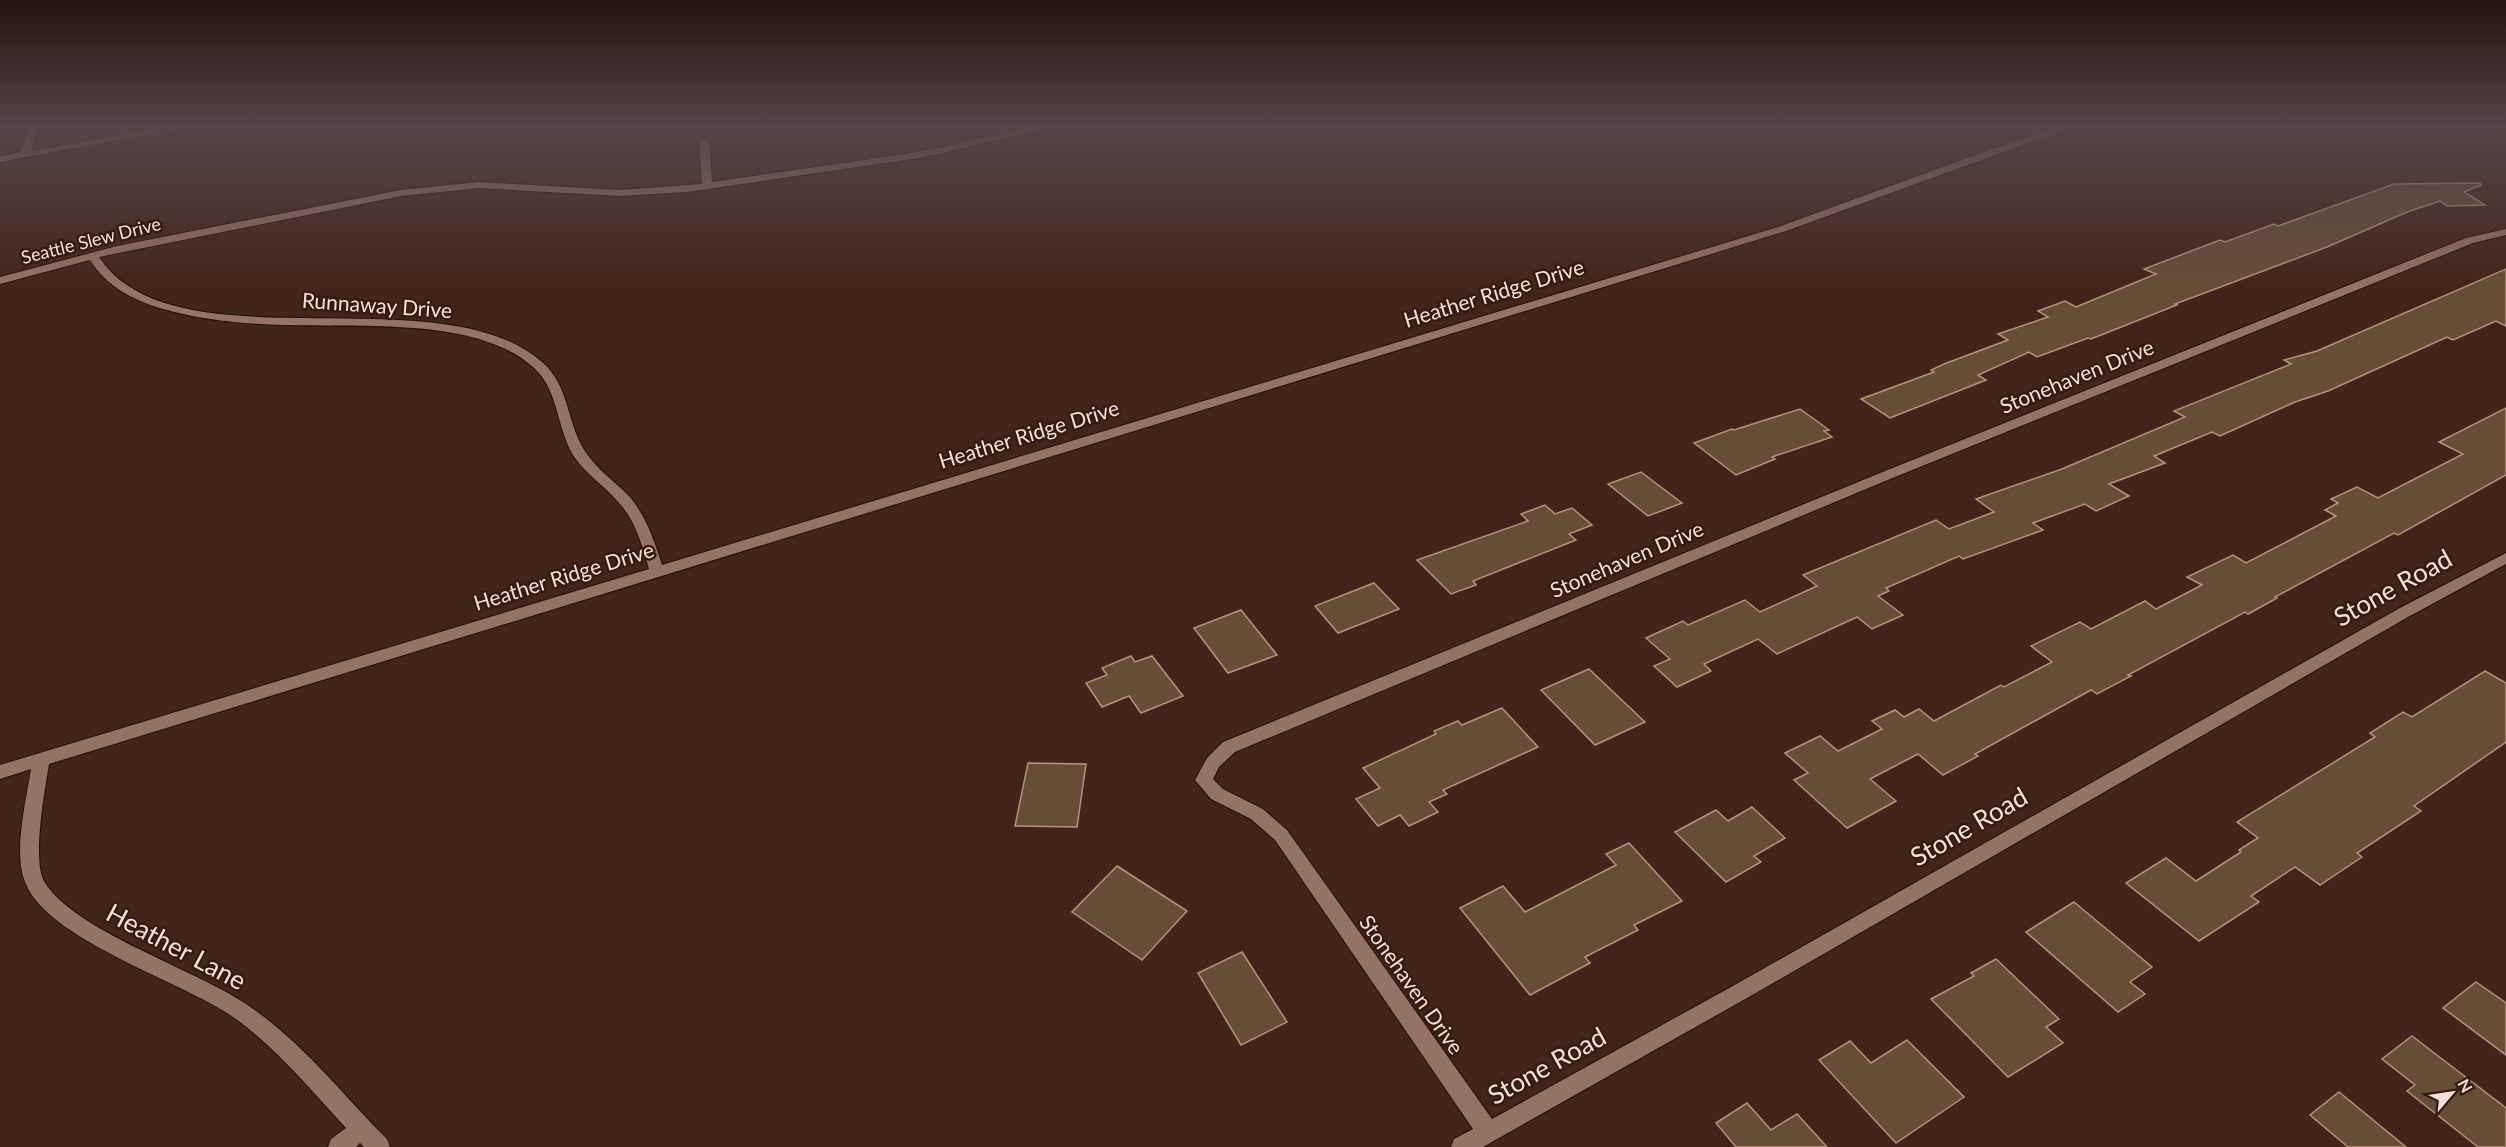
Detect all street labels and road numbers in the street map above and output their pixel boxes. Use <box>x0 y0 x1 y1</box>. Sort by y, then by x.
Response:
street label: Seattle Slew Drive <box>19 212 163 268</box>
street label: Heather Ridge Drive <box>1400 253 1587 332</box>
street label: Runnaway Drive <box>301 287 453 322</box>
street label: Stonehaven Drive <box>1996 333 2157 418</box>
street label: Heather Ridge Drive <box>935 394 1122 473</box>
street label: Stonehaven Drive <box>1546 515 1707 602</box>
street label: Heather Ridge Drive <box>470 536 657 615</box>
street label: Stone Road <box>2328 542 2457 633</box>
street label: Stone Road <box>1904 780 2033 873</box>
street label: Heather Lane <box>101 896 252 996</box>
street label: Stonehaven Drive <box>1355 910 1469 1058</box>
street label: Stone Road <box>1482 1020 1611 1111</box>

